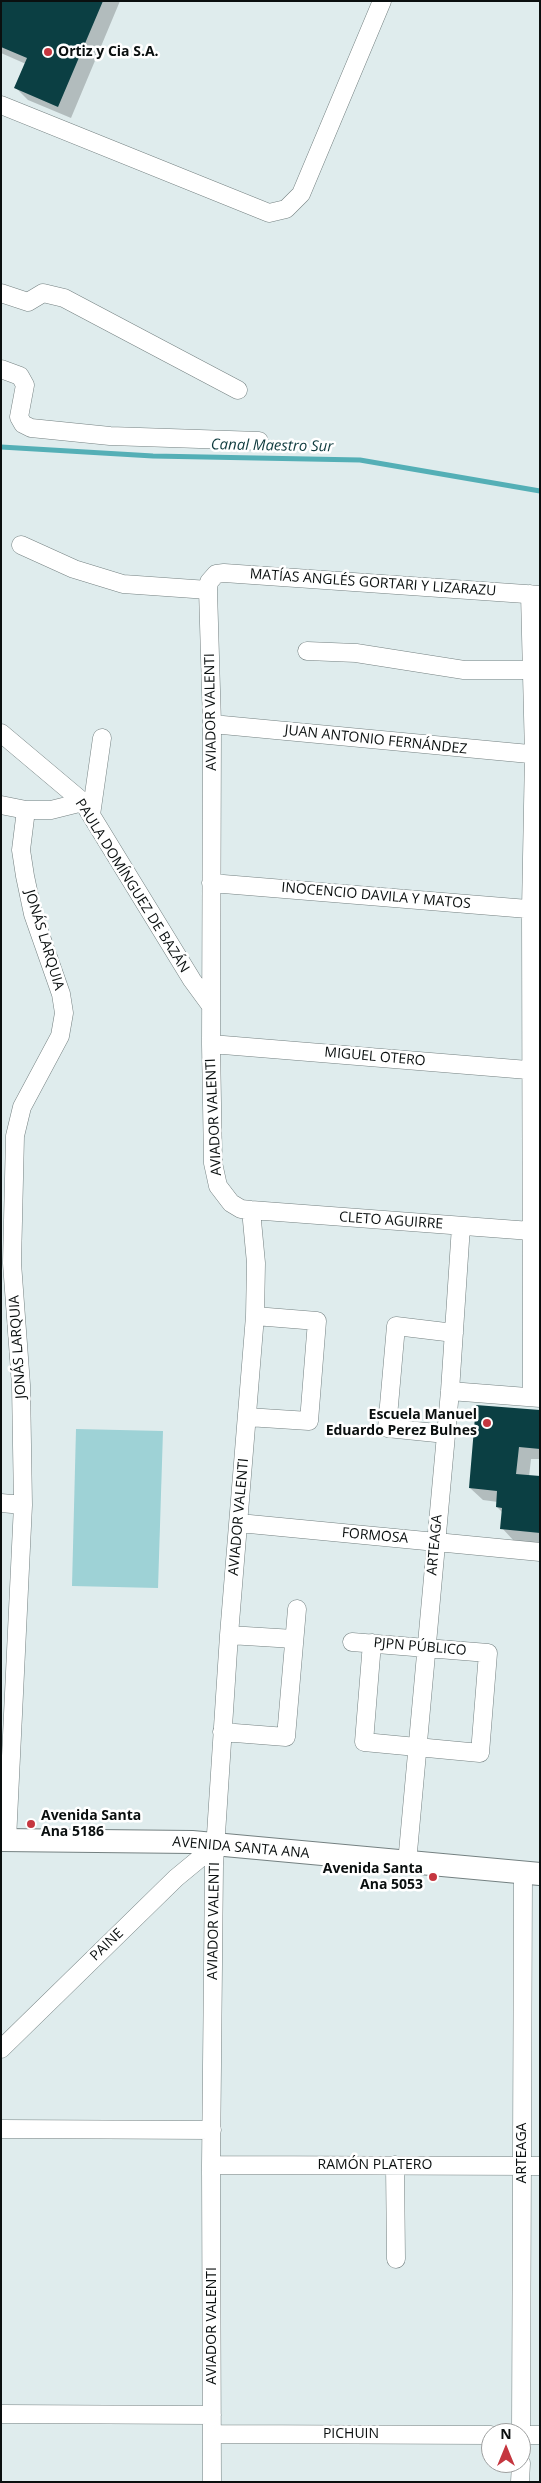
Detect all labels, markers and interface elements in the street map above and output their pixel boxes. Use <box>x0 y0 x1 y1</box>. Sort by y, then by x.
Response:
place label: Ortiz y Cia S.A. <box>58 44 159 60</box>
marker: Ortiz y Cia S.A. <box>42 46 54 58</box>
water label: Canal Maestro Sur <box>211 436 333 456</box>
street label: MATÍAS ANGLÉS GORTARI Y LIZARAZU <box>249 566 497 600</box>
street label: AVIADOR VALENTI <box>202 653 220 771</box>
street label: JUAN ANTONIO FERNÁNDEZ <box>284 722 468 758</box>
street label: PAULA DOMÍNGUEZ DE BAZÁN <box>71 796 193 976</box>
street label: INOCENCIO DAVILA Y MATOS <box>281 879 471 913</box>
street label: JONÁS LARQUIA <box>21 888 67 992</box>
street label: MIGUEL OTERO <box>324 1044 426 1070</box>
street label: AVIADOR VALENTI <box>203 1058 225 1176</box>
street label: CLETO AGUIRRE <box>338 1209 444 1233</box>
street label: JONÁS LARQUIA <box>6 1295 30 1399</box>
place label: Escuela Manuel Eduardo Perez Bulnes <box>326 1407 477 1440</box>
marker: Escuela Manuel Eduardo Perez Bulnes <box>481 1417 493 1429</box>
street label: AVIADOR VALENTI <box>226 1458 252 1576</box>
street label: ARTEAGA <box>424 1514 446 1576</box>
street label: FORMOSA <box>341 1525 409 1547</box>
street label: PJPN PÚBLICO <box>373 1635 467 1659</box>
place label: Avenida Santa Ana 5186 <box>41 1808 141 1840</box>
marker: Avenida Santa Ana 5186 <box>25 1818 37 1830</box>
street label: AVENIDA SANTA ANA <box>172 1834 310 1862</box>
place label: Avenida Santa Ana 5053 <box>323 1861 423 1894</box>
street label: AVIADOR VALENTI <box>205 1862 223 1980</box>
marker: Avenida Santa Ana 5053 <box>427 1871 439 1883</box>
street label: PAINE <box>87 1925 127 1965</box>
street label: ARTEAGA <box>514 2123 530 2183</box>
street label: RAMÓN PLATERO <box>318 2157 432 2173</box>
street label: AVIADOR VALENTI <box>204 2267 220 2385</box>
north arrow <box>481 2423 531 2473</box>
text: N <box>500 2424 512 2443</box>
street label: PICHUIN <box>323 2426 379 2442</box>

